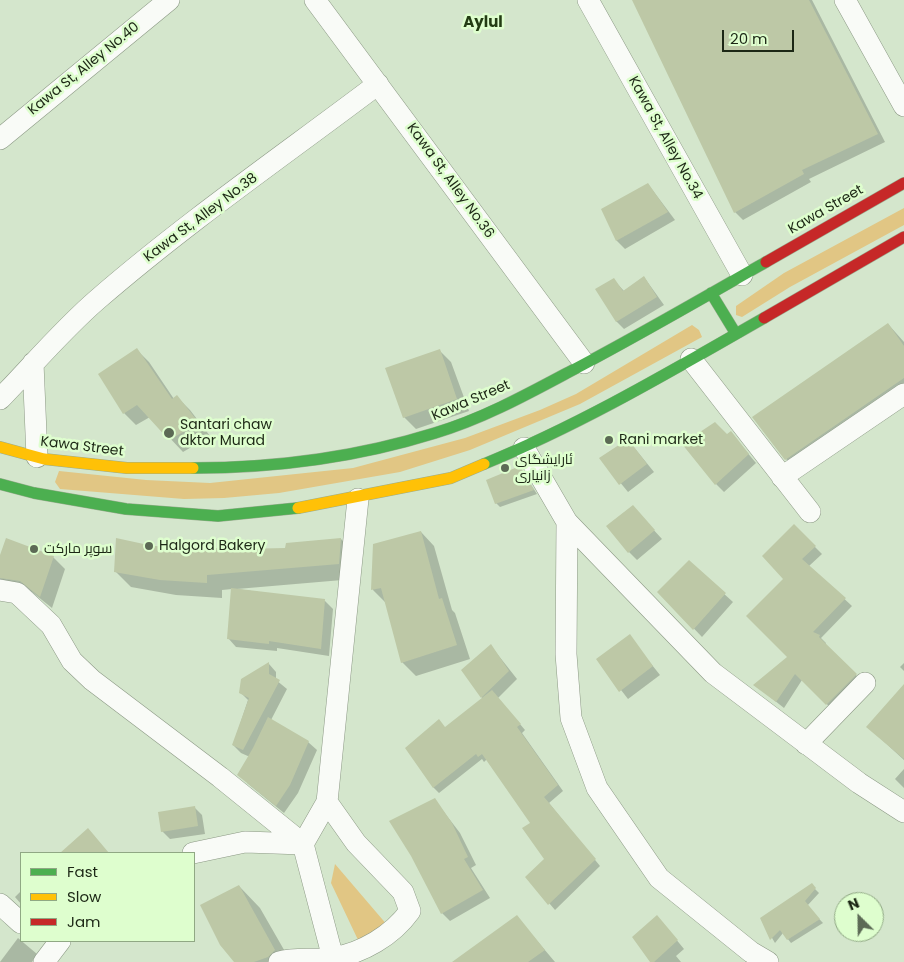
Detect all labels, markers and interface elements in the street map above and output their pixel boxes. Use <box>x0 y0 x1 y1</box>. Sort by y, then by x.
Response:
district label: Aylul <box>463 14 503 32</box>
street label: Kawa St, Alley No.40 <box>25 19 143 119</box>
scale bar <box>724 20 796 52</box>
text: 20 m <box>730 28 768 49</box>
street label: Kawa St, Alley No.34 <box>624 74 706 202</box>
street label: Kawa St, Alley No.36 <box>403 120 497 242</box>
street label: Kawa St, Alley No.38 <box>141 170 261 266</box>
street label: Kawa Street <box>786 182 866 238</box>
street label: Kawa Street <box>429 377 513 425</box>
place label: Santari chaw dktor Murad <box>180 417 272 450</box>
marker: Santari chaw dktor Murad <box>162 426 176 440</box>
place label: Rani market <box>619 432 703 448</box>
street label: Kawa Street <box>40 434 124 460</box>
marker: Rani market <box>603 434 615 446</box>
place label: ئارایشگای زانیاری <box>515 452 573 484</box>
marker: ئارایشگای زانیاری <box>499 462 511 474</box>
place label: Halgord Bakery <box>159 538 265 554</box>
marker: Halgord Bakery <box>143 540 155 552</box>
place label: سوپر مارکت <box>44 541 112 557</box>
marker: سوپر مارکت <box>28 543 40 555</box>
legend <box>20 852 195 942</box>
text: Fast <box>67 861 98 882</box>
text: Slow <box>67 886 101 907</box>
north arrow <box>834 892 884 942</box>
text: N <box>845 893 862 915</box>
text: Jam <box>67 911 101 932</box>

